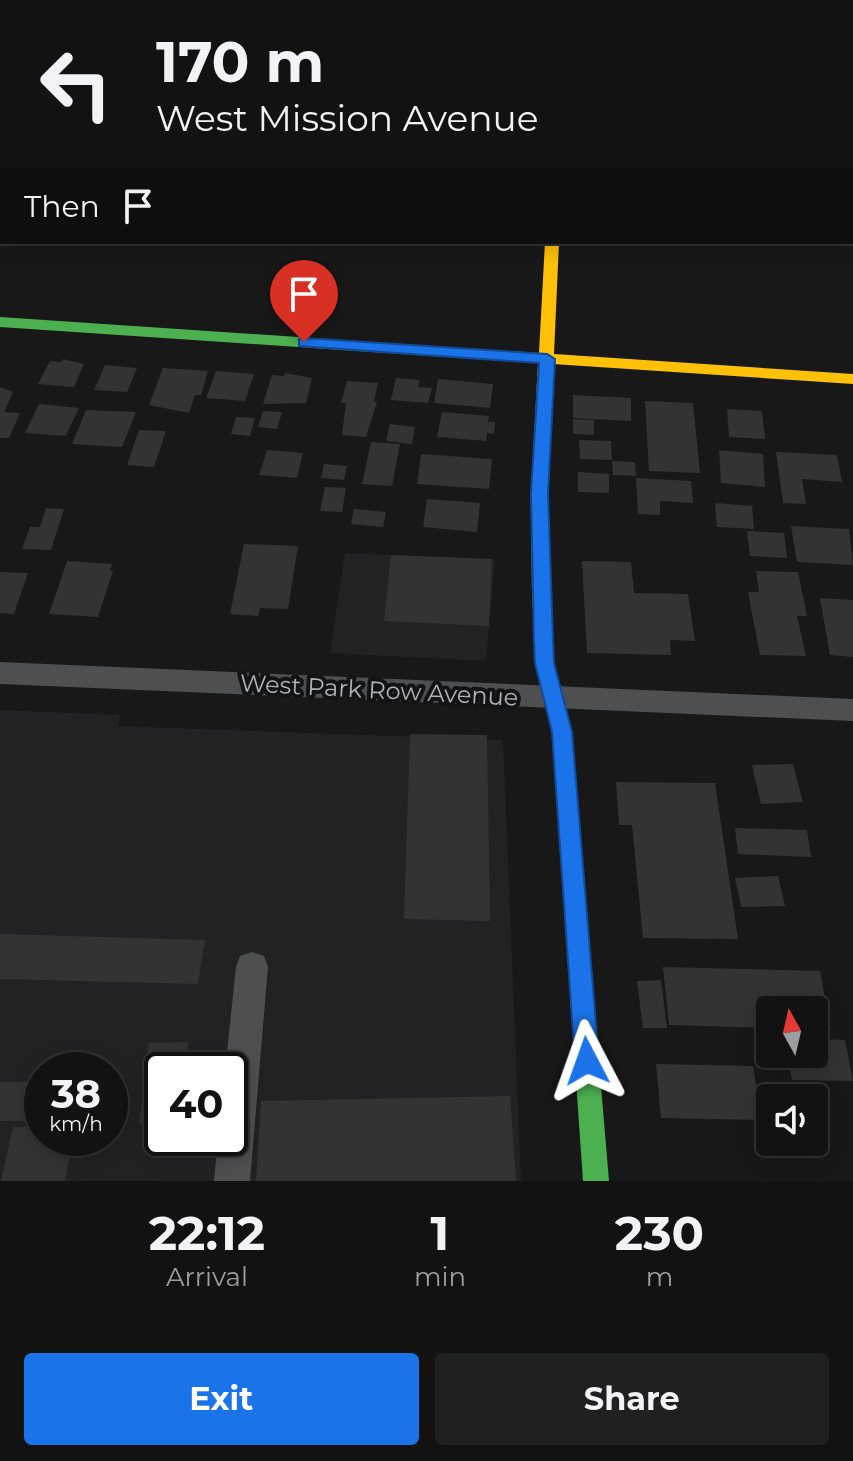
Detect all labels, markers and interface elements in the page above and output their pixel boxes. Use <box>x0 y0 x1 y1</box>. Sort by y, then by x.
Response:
text: 170 m <box>156 28 324 96</box>
icon: left <box>24 32 128 136</box>
text: West Mission Avenue <box>156 96 538 140</box>
icon: arrive <box>116 184 160 228</box>
text: Then <box>24 188 100 225</box>
pin <box>270 260 338 342</box>
icon: arrive <box>282 272 326 316</box>
street label: West Park Row Avenue <box>239 668 519 712</box>
north arrow <box>756 996 828 1068</box>
map controls <box>756 996 828 1156</box>
position arrow <box>545 1019 629 1103</box>
speed limit sign: 40 <box>144 1052 248 1156</box>
text: 38 <box>51 1069 101 1118</box>
button: sound <box>756 1084 828 1156</box>
text: km/h <box>49 1112 103 1136</box>
text: 22:12 <box>149 1204 265 1262</box>
text: 1 <box>431 1204 449 1262</box>
text: 230 <box>615 1204 704 1262</box>
text: Arrival <box>166 1261 248 1293</box>
text: min <box>414 1261 466 1293</box>
text: m <box>646 1261 673 1293</box>
button: Exit <box>24 1353 419 1445</box>
button: Share <box>435 1353 829 1445</box>

